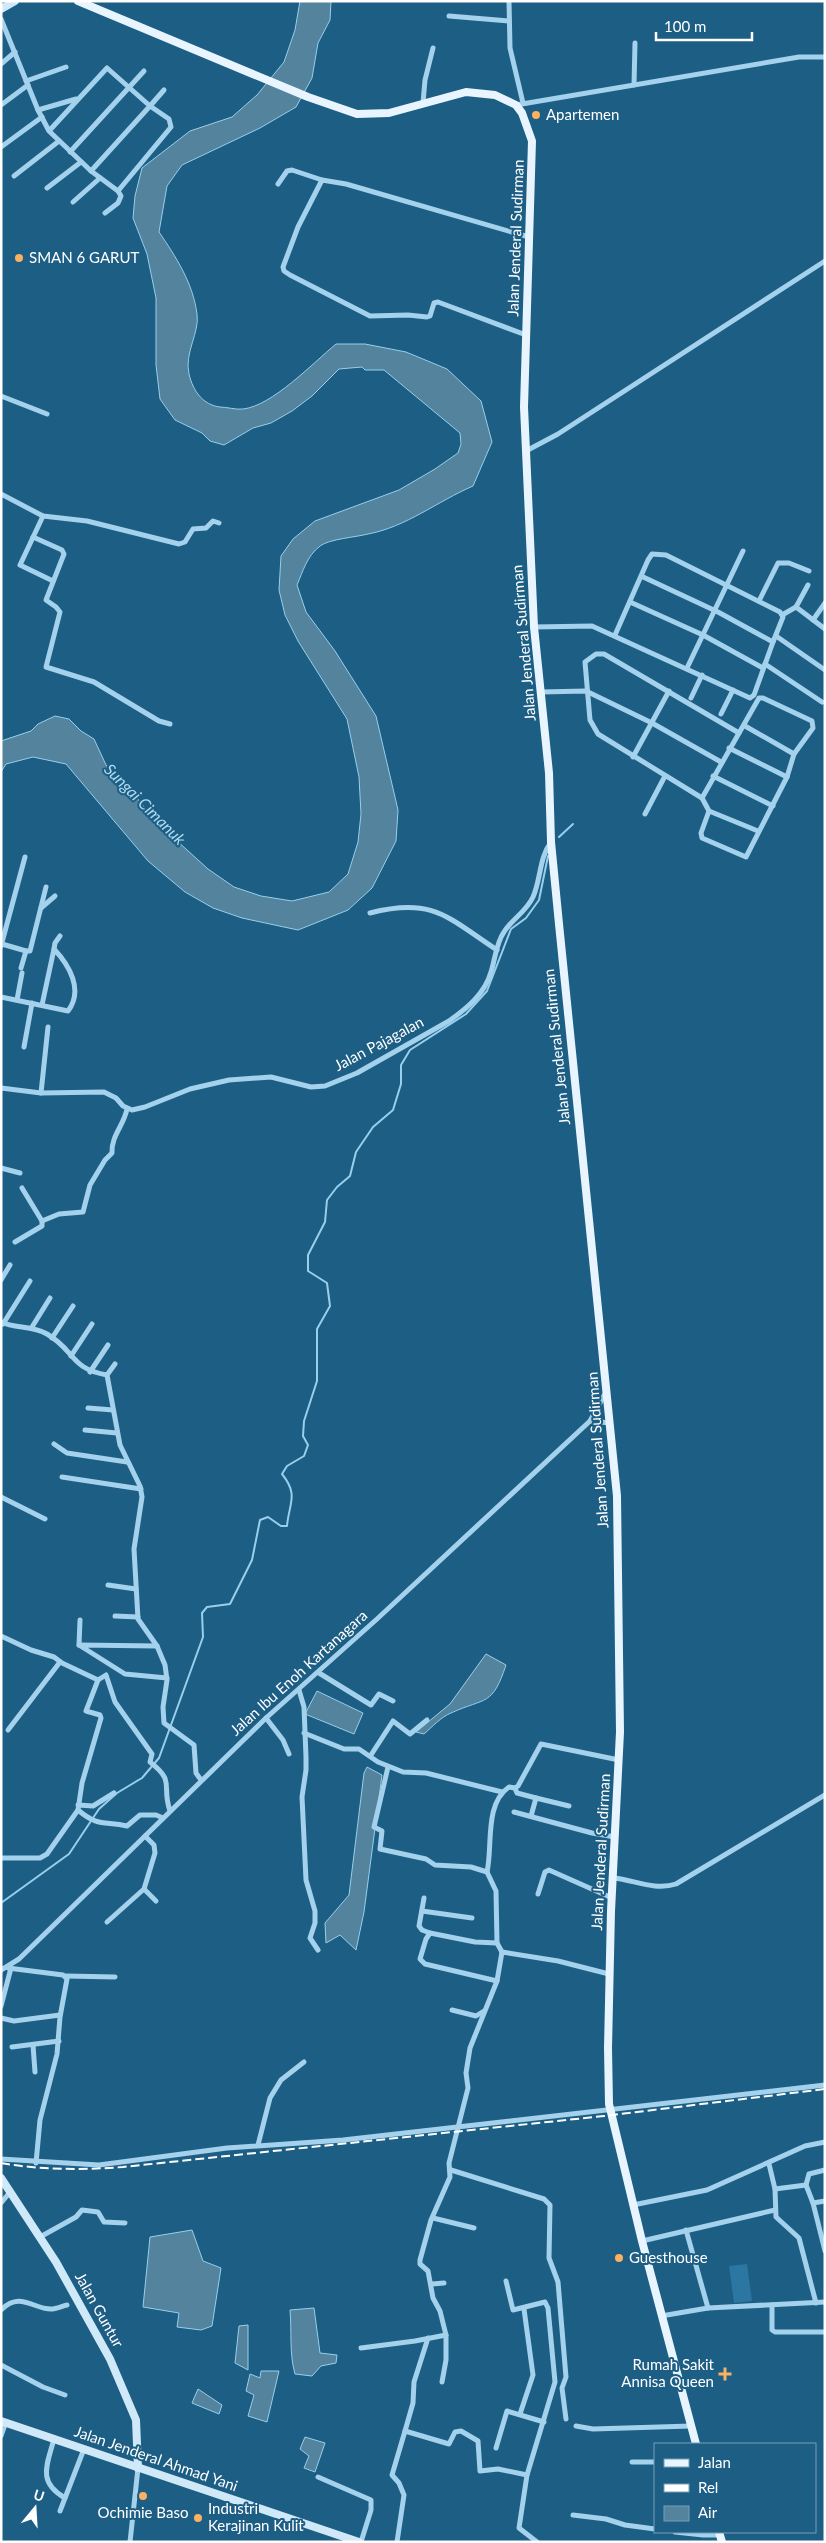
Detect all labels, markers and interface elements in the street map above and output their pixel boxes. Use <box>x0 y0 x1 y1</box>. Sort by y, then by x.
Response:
scale bar <box>656 10 752 42</box>
text: 100 m <box>664 17 706 35</box>
place label: Apartemen <box>546 105 619 123</box>
marker: Apartemen <box>530 109 542 121</box>
street label: Jalan Jenderal Sudirman <box>503 159 527 317</box>
place label: SMAN 6 GARUT <box>29 248 139 266</box>
marker: SMAN 6 GARUT <box>13 252 25 264</box>
street label: Jalan Jenderal Sudirman <box>507 564 539 722</box>
water label: Sungai Cimanuk <box>101 759 190 848</box>
street label: Jalan Jenderal Sudirman <box>539 968 573 1126</box>
street label: Jalan Pajagalan <box>331 1012 426 1074</box>
street label: Jalan Jenderal Sudirman <box>583 1371 611 1529</box>
street label: Jalan Ibu Enoh Kartanagara <box>226 1606 371 1739</box>
street label: Jalan Jenderal Sudirman <box>587 1773 613 1931</box>
place label: Guesthouse <box>629 2248 708 2266</box>
marker: Guesthouse <box>613 2252 625 2264</box>
street label: Jalan Guntur <box>72 2269 128 2351</box>
place label: Rumah Sakit Annisa Queen <box>621 2355 715 2390</box>
marker: Rumah Sakit Annisa Queen <box>718 2367 732 2381</box>
street label: Jalan Jenderal Ahmad Yani <box>72 2422 240 2495</box>
legend <box>654 2443 816 2533</box>
text: Jalan <box>698 2453 731 2471</box>
text: Rel <box>698 2478 718 2496</box>
north arrow <box>10 2483 60 2533</box>
text: U <box>32 2485 47 2505</box>
marker: Ochimie Baso <box>137 2490 149 2502</box>
place label: Industri Kerajinan Kulit <box>208 2499 304 2534</box>
place label: Ochimie Baso <box>98 2503 188 2521</box>
text: Air <box>698 2503 718 2521</box>
marker: Industri Kerajinan Kulit <box>192 2512 204 2524</box>

